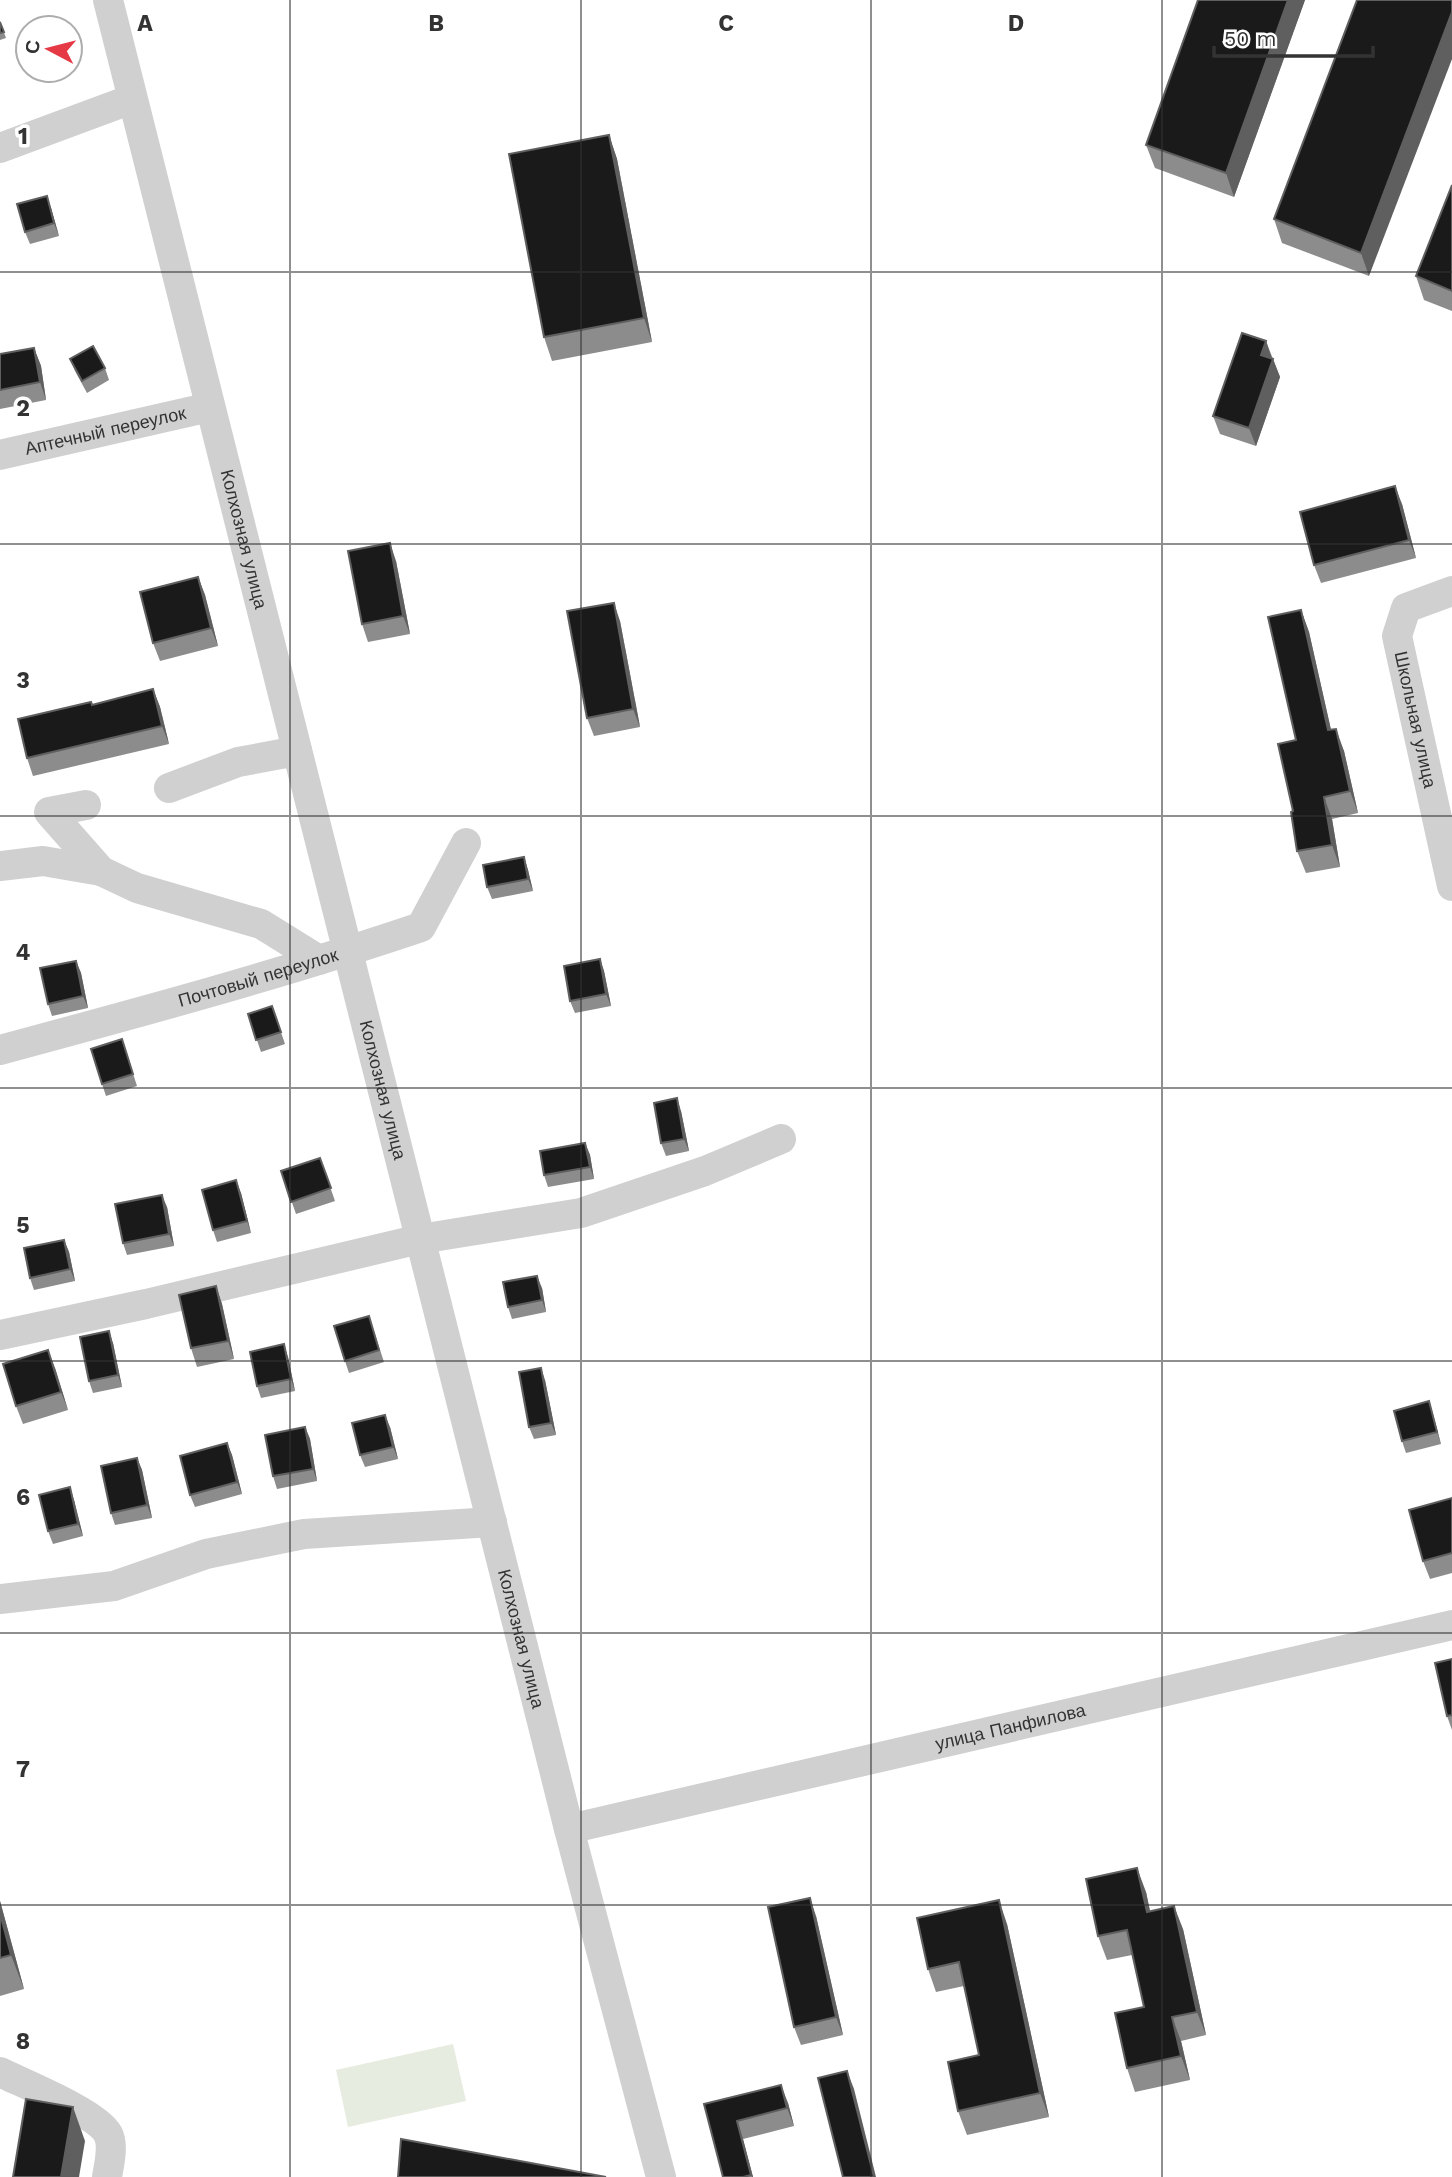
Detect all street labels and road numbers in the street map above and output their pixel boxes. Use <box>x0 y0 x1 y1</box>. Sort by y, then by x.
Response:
street label: Аптечный переулок <box>23 402 188 459</box>
street label: Колхозная улица <box>217 467 272 612</box>
street label: Школьная улица <box>1391 649 1441 791</box>
street label: Почтовый переулок <box>176 944 340 1011</box>
street label: Колхозная улица <box>356 1018 411 1163</box>
street label: Колхозная улица <box>494 1567 549 1711</box>
street label: улица Панфилова <box>933 1699 1088 1754</box>

